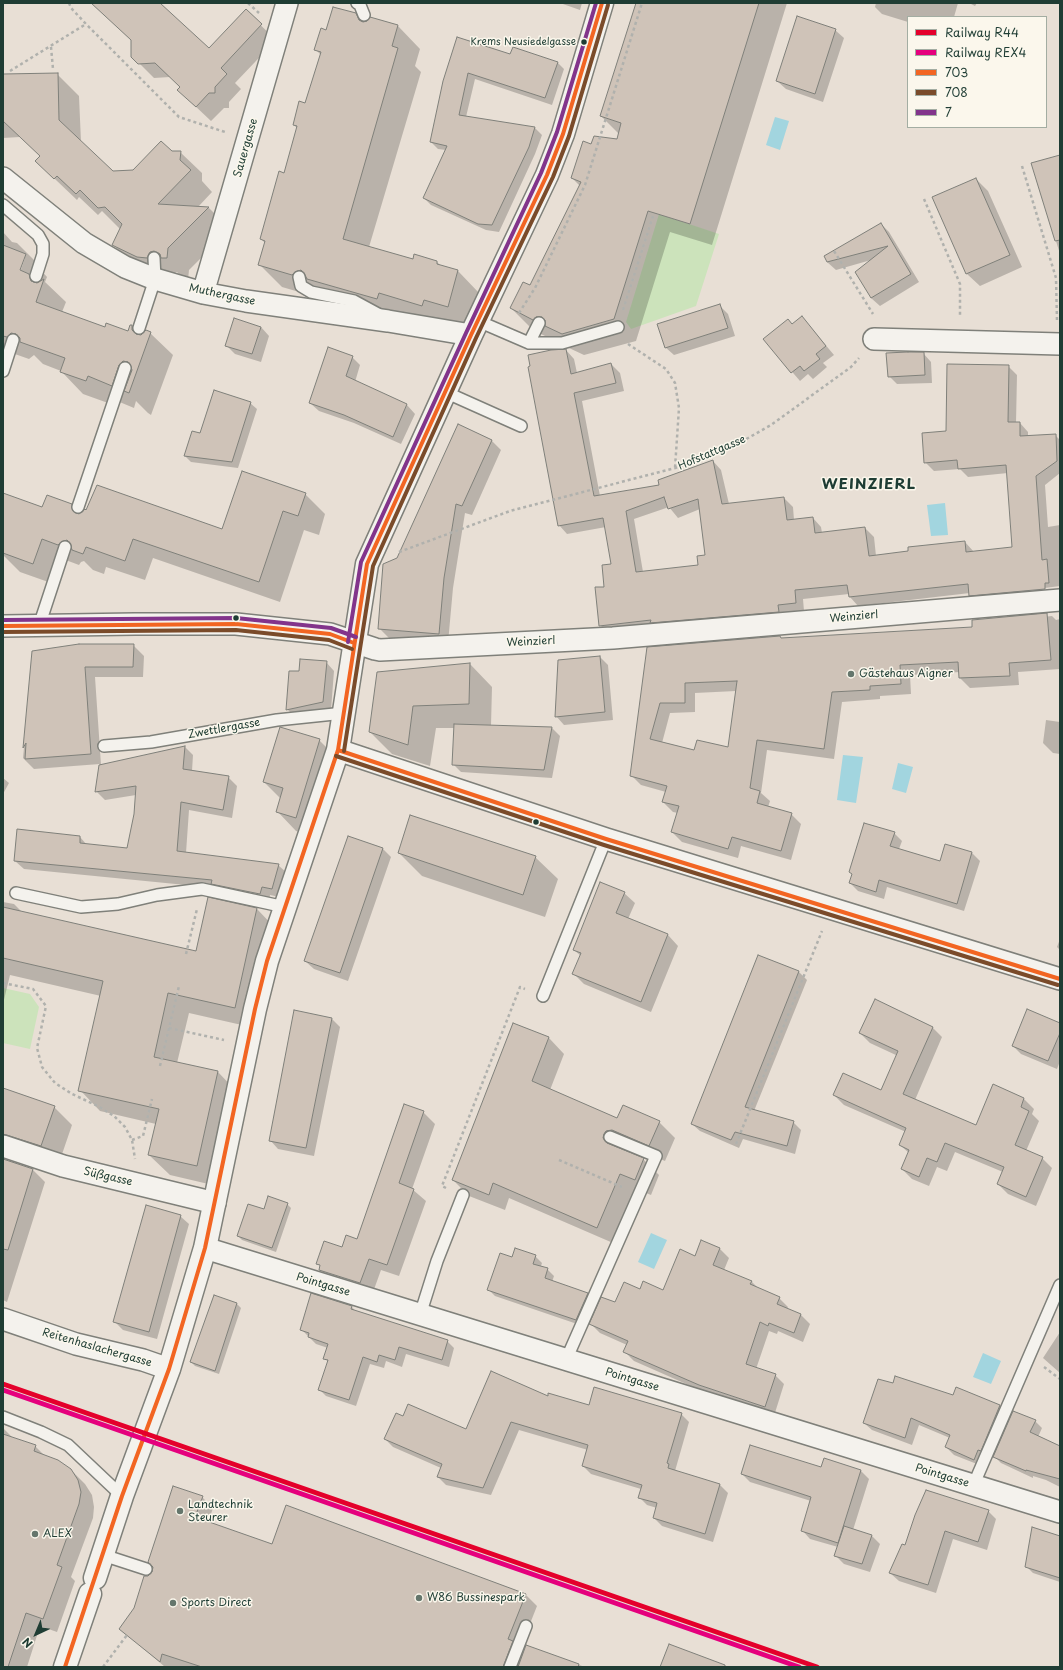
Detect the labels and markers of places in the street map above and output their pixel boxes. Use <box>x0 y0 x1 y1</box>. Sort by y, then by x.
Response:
place label: Krems Neusiedelgasse <box>471 36 576 48</box>
marker: Krems Neusiedelgasse <box>579 37 589 47</box>
unlabelled marker <box>231 613 241 623</box>
place label: Gästehaus Aigner <box>859 667 953 681</box>
marker: Gästehaus Aigner <box>846 669 856 679</box>
unlabelled marker <box>531 817 541 827</box>
place label: Landtechnik Steurer <box>188 1498 253 1524</box>
marker: Landtechnik Steurer <box>175 1506 185 1516</box>
place label: ALEX <box>43 1527 72 1541</box>
marker: ALEX <box>30 1529 40 1539</box>
place label: W86 Bussinespark <box>427 1591 525 1605</box>
marker: W86 Bussinespark <box>414 1593 424 1603</box>
place label: Sports Direct <box>181 1596 251 1610</box>
marker: Sports Direct <box>168 1598 178 1608</box>

